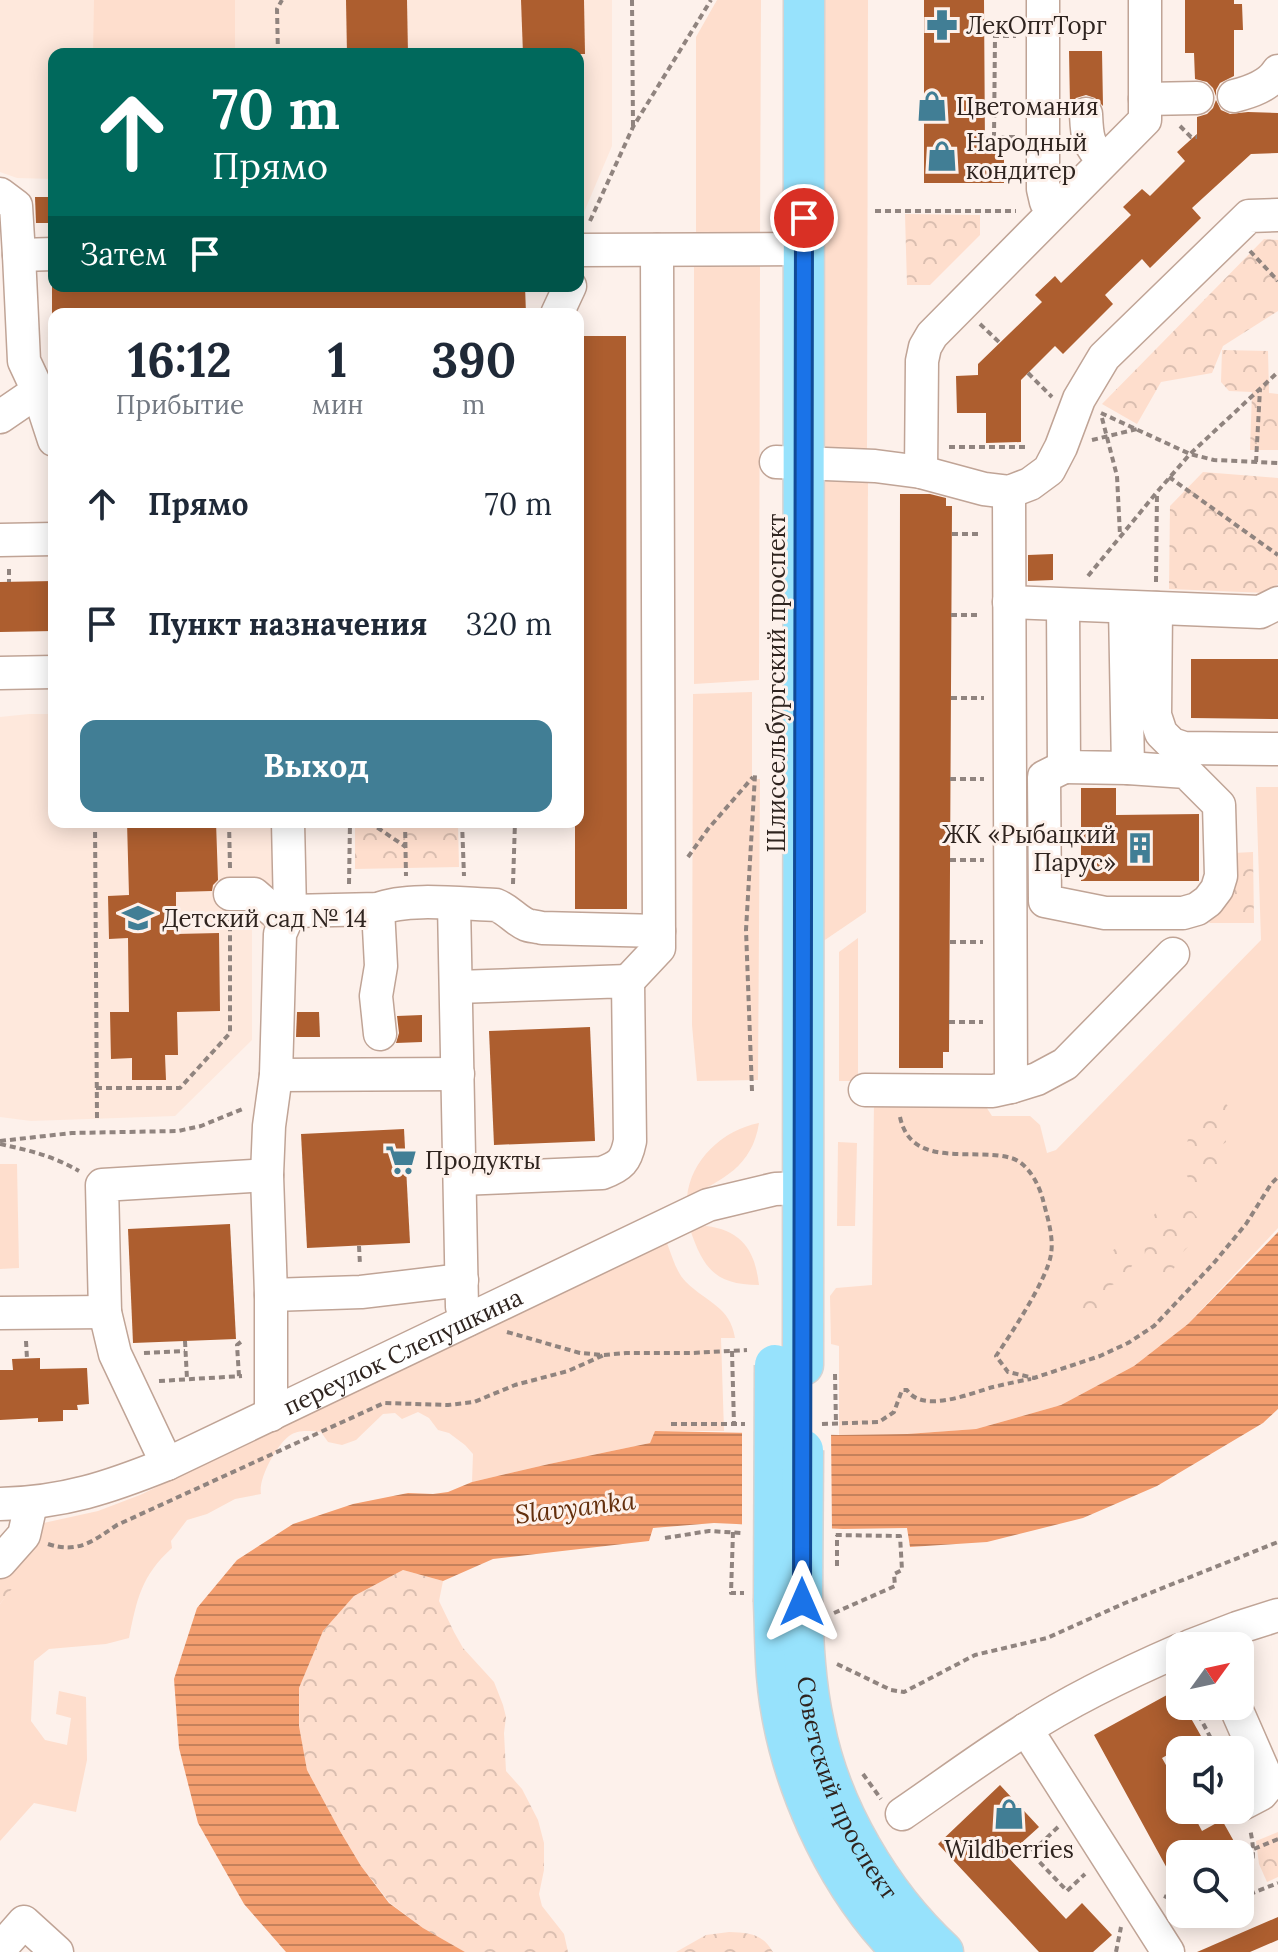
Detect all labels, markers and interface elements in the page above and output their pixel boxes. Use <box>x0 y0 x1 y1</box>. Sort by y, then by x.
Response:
pharmacy icon: ЛекОптТорг <box>925 8 959 42</box>
place label: ЛекОптТорг <box>966 10 1107 41</box>
text: 70 m <box>212 73 340 144</box>
icon: ahead <box>80 80 184 184</box>
shop icon: Цветомания <box>915 89 949 123</box>
place label: Цветомания <box>956 91 1099 122</box>
place label: Народный кондитер <box>966 127 1087 186</box>
shop icon: Народный кондитер <box>925 139 959 173</box>
text: Прямо <box>212 143 328 189</box>
pin <box>770 184 838 252</box>
icon: arrive <box>782 196 826 240</box>
icon: arrive <box>183 232 227 276</box>
text: Затем <box>80 235 167 273</box>
text: 16:12 <box>128 329 232 390</box>
text: 1 <box>328 329 347 390</box>
text: 390 <box>431 329 516 390</box>
text: Прибытие <box>116 388 244 421</box>
text: мин <box>312 388 363 421</box>
text: m <box>462 388 485 421</box>
icon: ahead <box>80 482 124 526</box>
text: Прямо <box>148 485 249 523</box>
text: 70 m <box>485 485 552 523</box>
street label: Шлиссельбургский проспект <box>761 513 792 852</box>
icon: arrive <box>80 602 124 646</box>
text: Пункт назначения <box>148 605 427 643</box>
text: 320 m <box>466 605 552 643</box>
button: Выход <box>80 720 552 812</box>
place label: ЖК «Рыбацкий Парус» <box>942 819 1116 878</box>
building icon: ЖК «Рыбацкий Парус» <box>1123 831 1157 865</box>
school or university icon: Детский сад № 14 <box>121 901 155 935</box>
place label: Детский сад № 14 <box>162 903 367 934</box>
supermarket icon: Продукты <box>384 1143 418 1177</box>
place label: Продукты <box>425 1145 541 1176</box>
street label: переулок Слепушкина <box>278 1281 527 1422</box>
water label: Slavyanka <box>513 1483 638 1531</box>
position arrow <box>760 1560 844 1644</box>
north arrow <box>1166 1632 1254 1720</box>
map controls <box>1166 1632 1254 1928</box>
street label: Советский проспект <box>791 1675 905 1905</box>
button: sound <box>1166 1736 1254 1824</box>
shop icon: Wildberries <box>992 1797 1026 1831</box>
place label: Wildberries <box>944 1834 1074 1865</box>
button: search <box>1166 1840 1254 1928</box>

